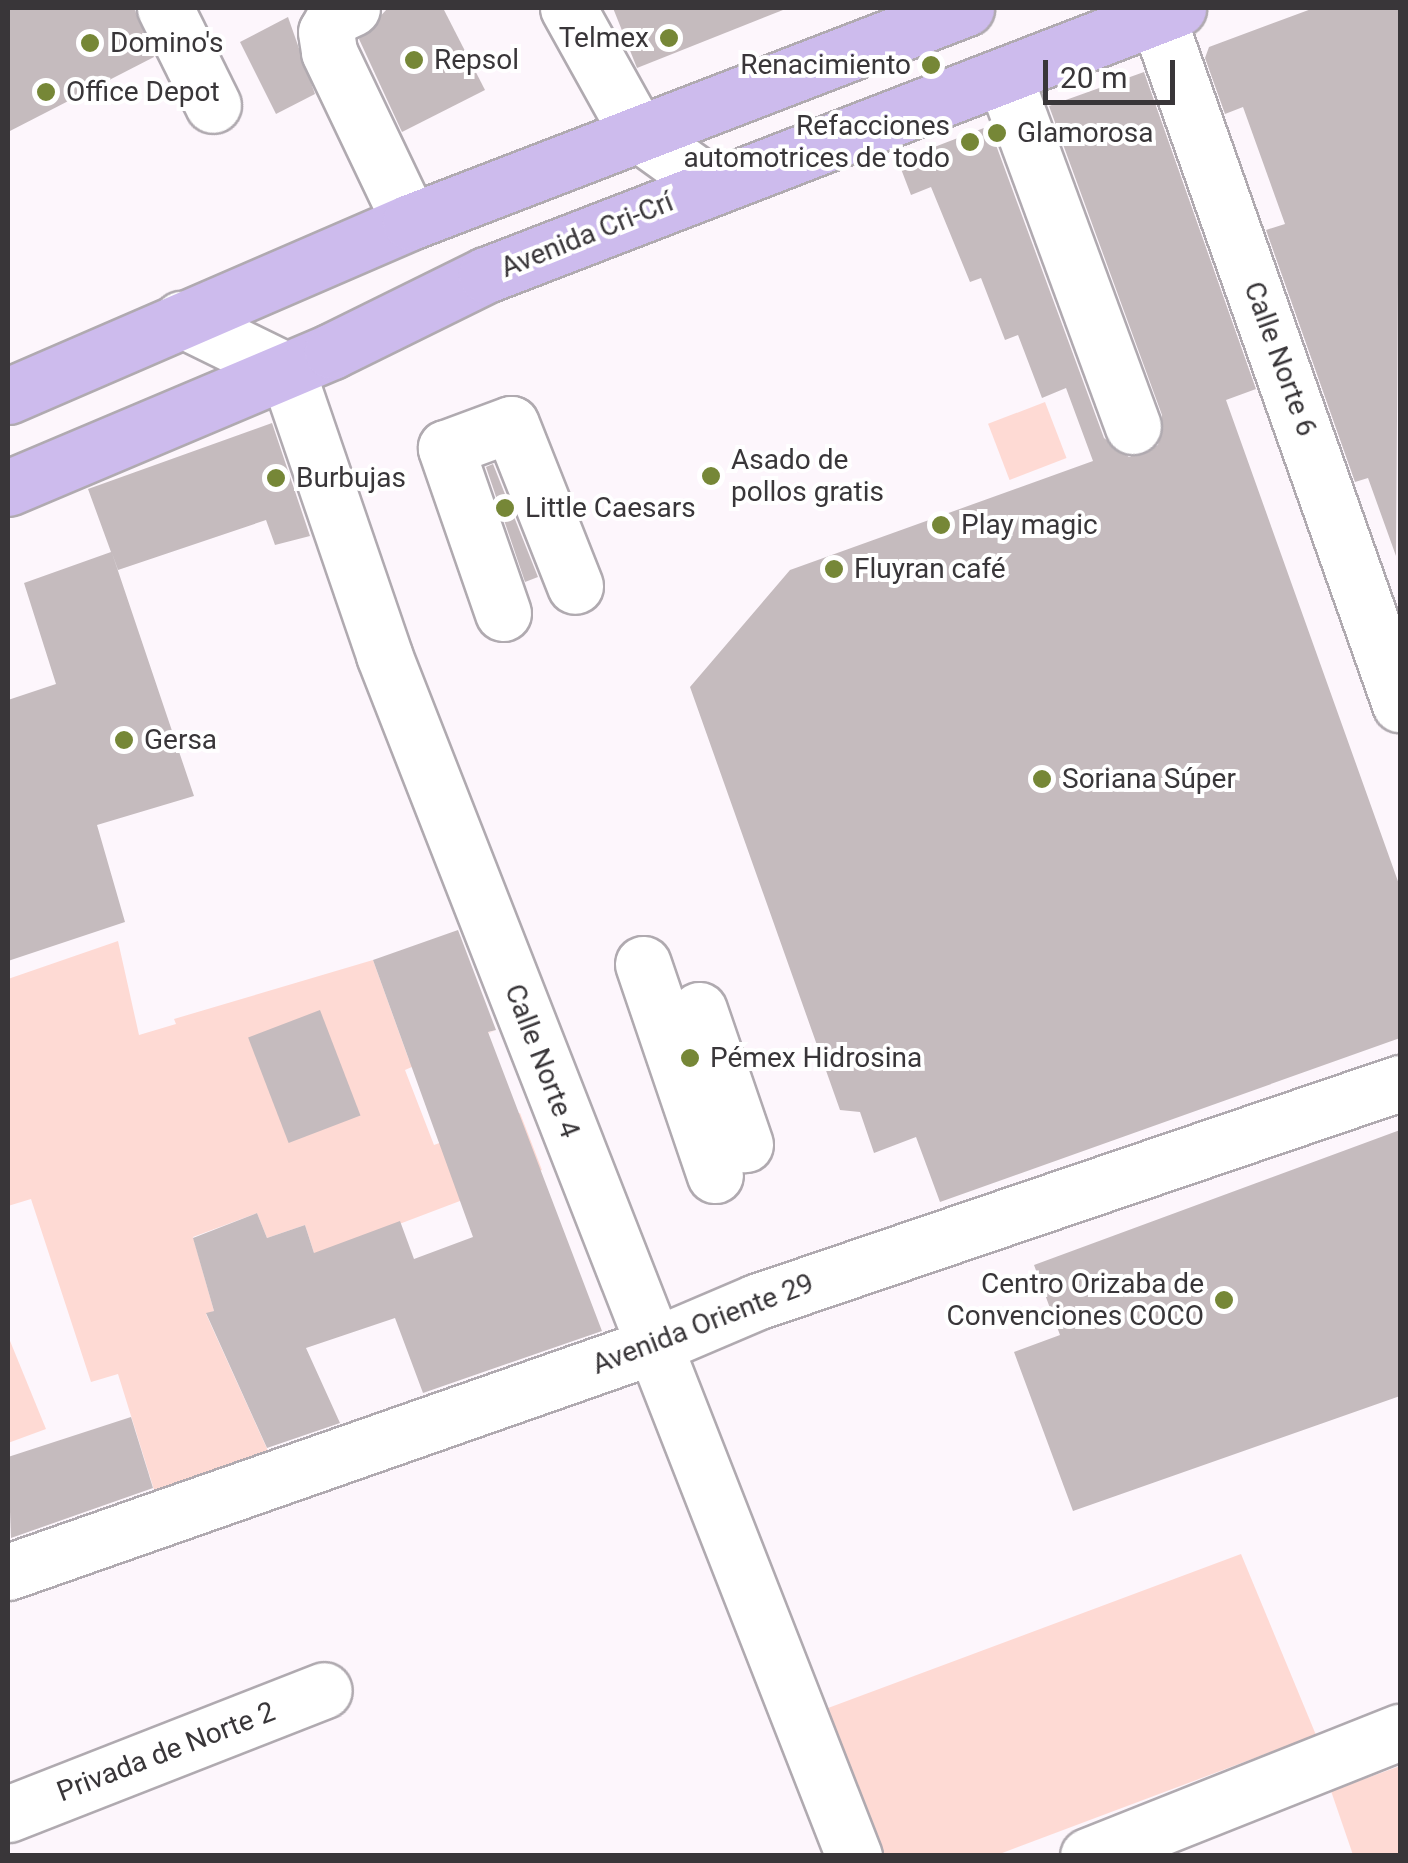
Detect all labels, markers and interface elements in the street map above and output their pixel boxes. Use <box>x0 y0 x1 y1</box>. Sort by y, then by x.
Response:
place label: Telmex <box>559 21 649 55</box>
place label: Domino's <box>110 26 224 60</box>
marker: Telmex <box>658 27 680 49</box>
marker: Domino's <box>79 32 101 54</box>
scale bar <box>1048 40 1180 102</box>
place label: Repsol <box>434 43 519 77</box>
place label: Renacimiento <box>740 48 911 82</box>
marker: Repsol <box>403 49 425 71</box>
marker: Renacimiento <box>920 54 942 76</box>
text: 20 m <box>1060 60 1127 95</box>
place label: Office Depot <box>66 75 220 109</box>
marker: Office Depot <box>35 81 57 103</box>
place label: Refacciones automotrices de todo <box>683 109 950 175</box>
place label: Glamorosa <box>1017 116 1154 150</box>
marker: Glamorosa <box>986 122 1008 144</box>
marker: Refacciones automotrices de todo <box>959 131 981 153</box>
street label: Avenida Cri-Crí <box>496 185 678 285</box>
street label: Calle Norte 6 <box>1237 277 1323 441</box>
place label: Asado de pollos gratis <box>731 443 884 509</box>
place label: Burbujas <box>296 461 406 495</box>
marker: Asado de pollos gratis <box>700 465 722 487</box>
marker: Burbujas <box>265 467 287 489</box>
place label: Little Caesars <box>525 491 696 525</box>
marker: Little Caesars <box>494 497 516 519</box>
place label: Play magic <box>961 508 1098 542</box>
marker: Play magic <box>930 514 952 536</box>
place label: Fluyran café <box>854 552 1006 586</box>
marker: Fluyran café <box>823 558 845 580</box>
place label: Gersa <box>144 723 217 757</box>
marker: Gersa <box>113 729 135 751</box>
place label: Soriana Súper <box>1062 762 1236 796</box>
marker: Soriana Súper <box>1031 768 1053 790</box>
street label: Calle Norte 4 <box>497 980 587 1142</box>
place label: Pémex Hidrosina <box>710 1041 922 1075</box>
marker: Pémex Hidrosina <box>679 1047 701 1069</box>
street label: Avenida Oriente 29 <box>588 1266 818 1382</box>
place label: Centro Orizaba de Convenciones COCO <box>947 1267 1204 1333</box>
marker: Centro Orizaba de Convenciones COCO <box>1213 1289 1235 1311</box>
street label: Privada de Norte 2 <box>52 1695 280 1809</box>

